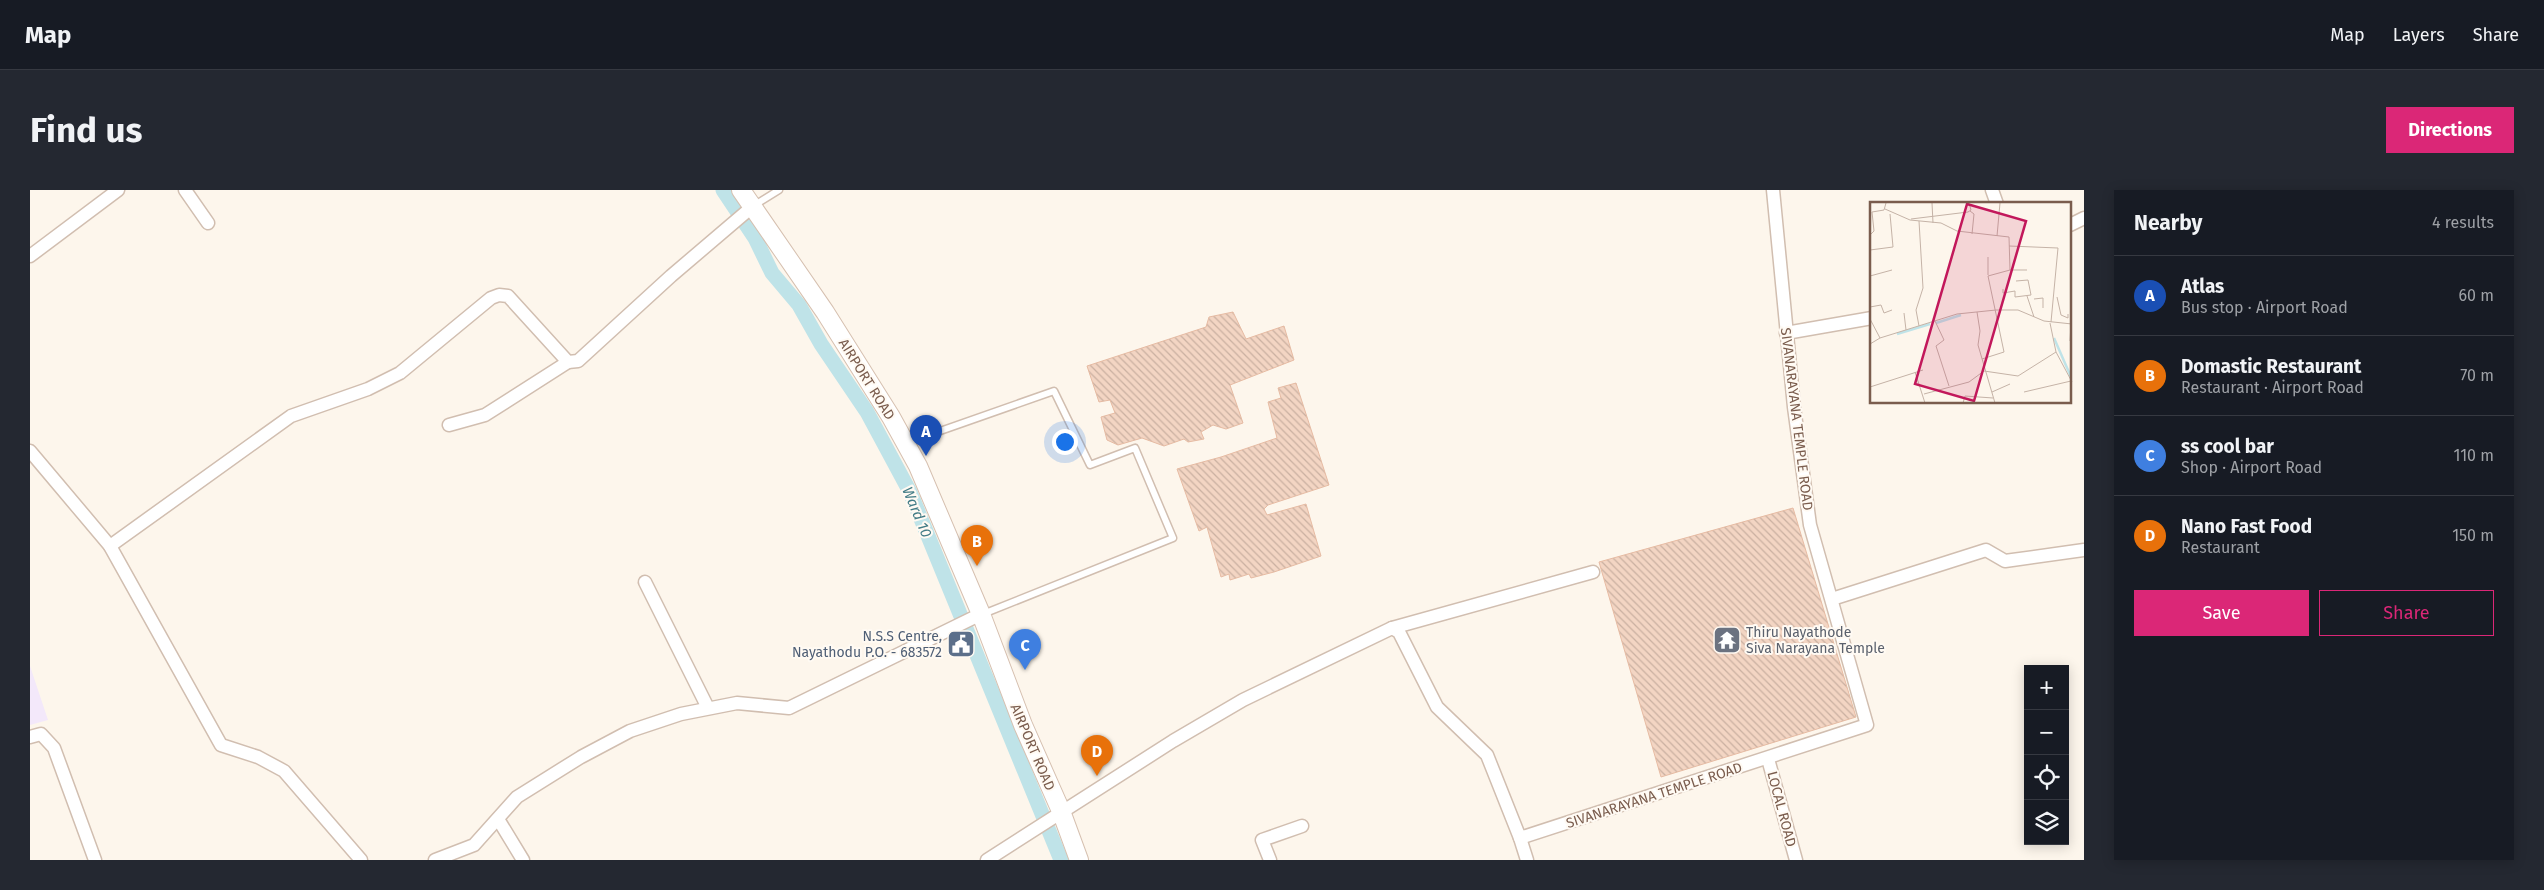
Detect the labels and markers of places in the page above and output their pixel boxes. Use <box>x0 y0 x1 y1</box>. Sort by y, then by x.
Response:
pin: A <box>910 415 942 456</box>
pin: B <box>961 525 993 566</box>
place label: Thiru Nayathode Siva Narayana Temple <box>1746 624 1885 657</box>
temple icon: Thiru Nayathode Siva Narayana Temple <box>1712 625 1742 655</box>
place label: N.S.S Centre, Nayathodu P.O. - 683572 <box>792 628 942 661</box>
public building icon: N.S.S Centre, Nayathodu P.O. - 683572 <box>946 629 976 659</box>
pin: C <box>1009 629 1041 670</box>
pin: D <box>1081 735 1113 776</box>

